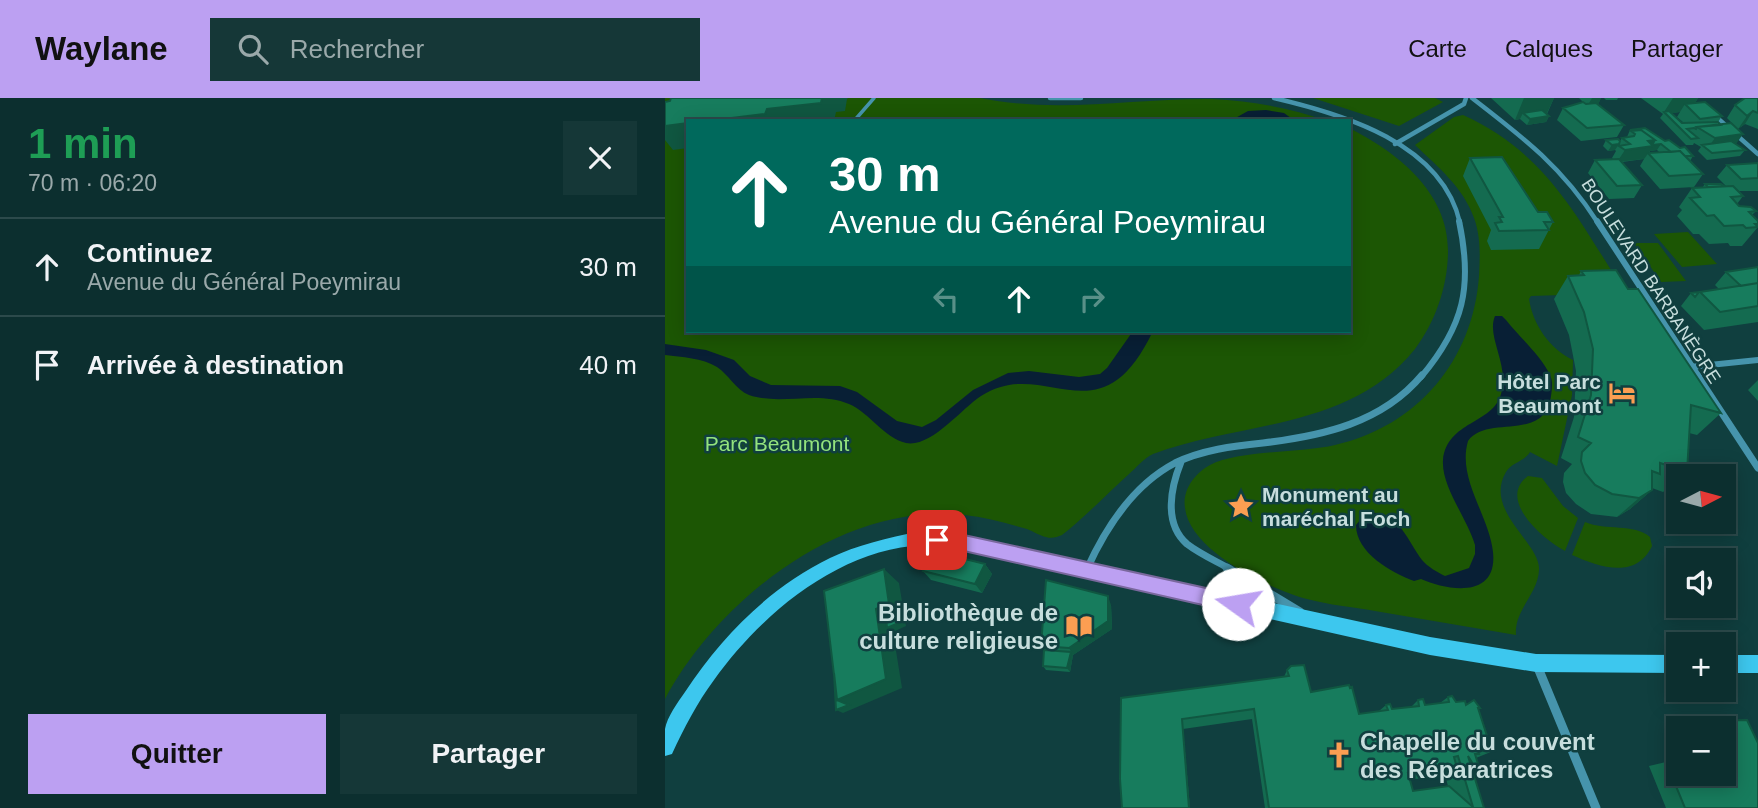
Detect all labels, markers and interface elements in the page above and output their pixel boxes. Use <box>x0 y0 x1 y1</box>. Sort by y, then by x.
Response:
search box <box>210 18 700 81</box>
text: Waylane <box>35 30 168 67</box>
icon: search <box>234 30 272 68</box>
text: Rechercher <box>290 34 424 64</box>
text: Carte <box>1408 35 1467 62</box>
text: Calques <box>1505 35 1593 62</box>
text: Partager <box>1631 35 1723 62</box>
text: 1 min <box>28 120 138 167</box>
button: close <box>563 121 637 195</box>
icon: ahead <box>714 147 805 238</box>
text: 30 m <box>829 147 941 201</box>
text: 70 m · 06:20 <box>28 170 157 196</box>
street label: BOULEVARD BARBANÈGRE <box>1577 175 1725 387</box>
text: Avenue du Général Poeymirau <box>829 204 1266 240</box>
text: Continuez <box>87 238 213 268</box>
icon: ahead <box>28 248 66 286</box>
text: 30 m <box>579 252 637 282</box>
text: Avenue du Général Poeymirau <box>87 269 401 295</box>
icon: left <box>927 280 965 318</box>
icon: ahead <box>1000 280 1038 318</box>
icon: right <box>1073 280 1111 318</box>
icon: arrive <box>28 346 66 384</box>
text: Arrivée à destination <box>87 350 344 380</box>
text: 40 m <box>579 350 637 380</box>
place label: Hôtel Parc Beaumont <box>1497 370 1601 417</box>
hotel icon: Hôtel Parc Beaumont <box>1607 378 1637 408</box>
park label: Parc Beaumont <box>705 432 850 455</box>
north arrow <box>1666 464 1736 534</box>
map controls <box>1666 464 1736 786</box>
place label: Monument au maréchal Foch <box>1262 483 1410 530</box>
place icon: Monument au maréchal Foch <box>1226 491 1256 521</box>
pin <box>907 510 967 570</box>
icon: arrive <box>918 521 956 559</box>
button: sound <box>1666 548 1736 618</box>
position arrow <box>1201 567 1275 641</box>
place label: Bibliothèque de culture religieuse <box>859 599 1058 654</box>
library icon: Bibliothèque de culture religieuse <box>1064 611 1094 641</box>
button: + <box>1666 632 1736 702</box>
button: Quitter <box>28 714 326 794</box>
button: Partager <box>340 714 637 794</box>
button: − <box>1666 716 1736 786</box>
place label: Chapelle du couvent des Réparatrices <box>1360 728 1595 783</box>
church icon: Chapelle du couvent des Réparatrices <box>1324 740 1354 770</box>

